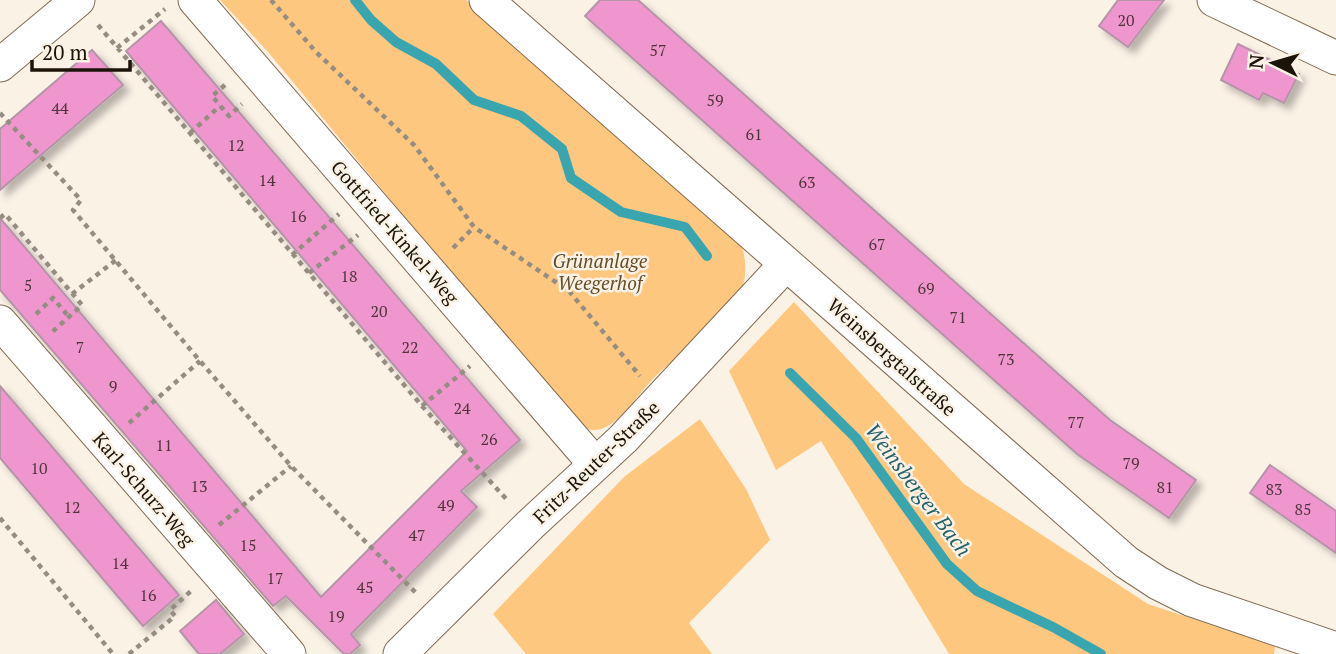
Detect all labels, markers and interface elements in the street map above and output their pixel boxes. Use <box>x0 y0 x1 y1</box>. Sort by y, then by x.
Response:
house number: 20 <box>1117 9 1135 31</box>
scale bar <box>32 28 130 72</box>
north arrow <box>1238 28 1308 98</box>
text: 20 m <box>42 38 88 66</box>
house number: 57 <box>649 39 667 61</box>
text: N <box>1242 53 1269 70</box>
house number: 59 <box>706 89 724 111</box>
house number: 44 <box>51 97 69 119</box>
house number: 61 <box>745 123 763 145</box>
house number: 12 <box>227 134 245 156</box>
street label: Gottfried-Kinkel-Weg <box>326 155 465 309</box>
house number: 14 <box>258 169 276 191</box>
house number: 63 <box>798 171 816 193</box>
house number: 16 <box>289 205 307 227</box>
house number: 67 <box>868 233 886 255</box>
park label: Grünanlage Weegerhof <box>552 248 648 295</box>
house number: 18 <box>340 265 358 287</box>
house number: 5 <box>24 274 32 296</box>
house number: 69 <box>917 277 935 299</box>
street label: Weinsbergtalstraße <box>823 292 962 421</box>
house number: 20 <box>370 300 388 322</box>
house number: 71 <box>949 306 967 328</box>
house number: 7 <box>76 336 84 358</box>
house number: 22 <box>401 336 419 358</box>
house number: 73 <box>997 348 1015 370</box>
house number: 9 <box>109 375 117 397</box>
street label: Fritz-Reuter-Straße <box>527 395 664 529</box>
house number: 24 <box>453 397 471 419</box>
house number: 77 <box>1067 411 1085 433</box>
water label: Weinsberger Bach <box>859 417 978 562</box>
street label: Karl-Schurz-Weg <box>88 426 202 552</box>
house number: 26 <box>480 428 498 450</box>
house number: 11 <box>155 434 173 456</box>
house number: 79 <box>1122 452 1140 474</box>
house number: 10 <box>30 457 48 479</box>
house number: 13 <box>190 475 208 497</box>
house number: 81 <box>1156 476 1174 498</box>
house number: 83 <box>1265 478 1283 500</box>
house number: 49 <box>437 494 455 516</box>
house number: 12 <box>63 496 81 518</box>
house number: 85 <box>1294 498 1312 520</box>
house number: 47 <box>408 524 426 546</box>
house number: 15 <box>239 534 257 556</box>
house number: 14 <box>111 552 129 574</box>
house number: 17 <box>266 567 284 589</box>
house number: 45 <box>356 576 374 598</box>
house number: 16 <box>139 584 157 606</box>
house number: 19 <box>327 605 345 627</box>

